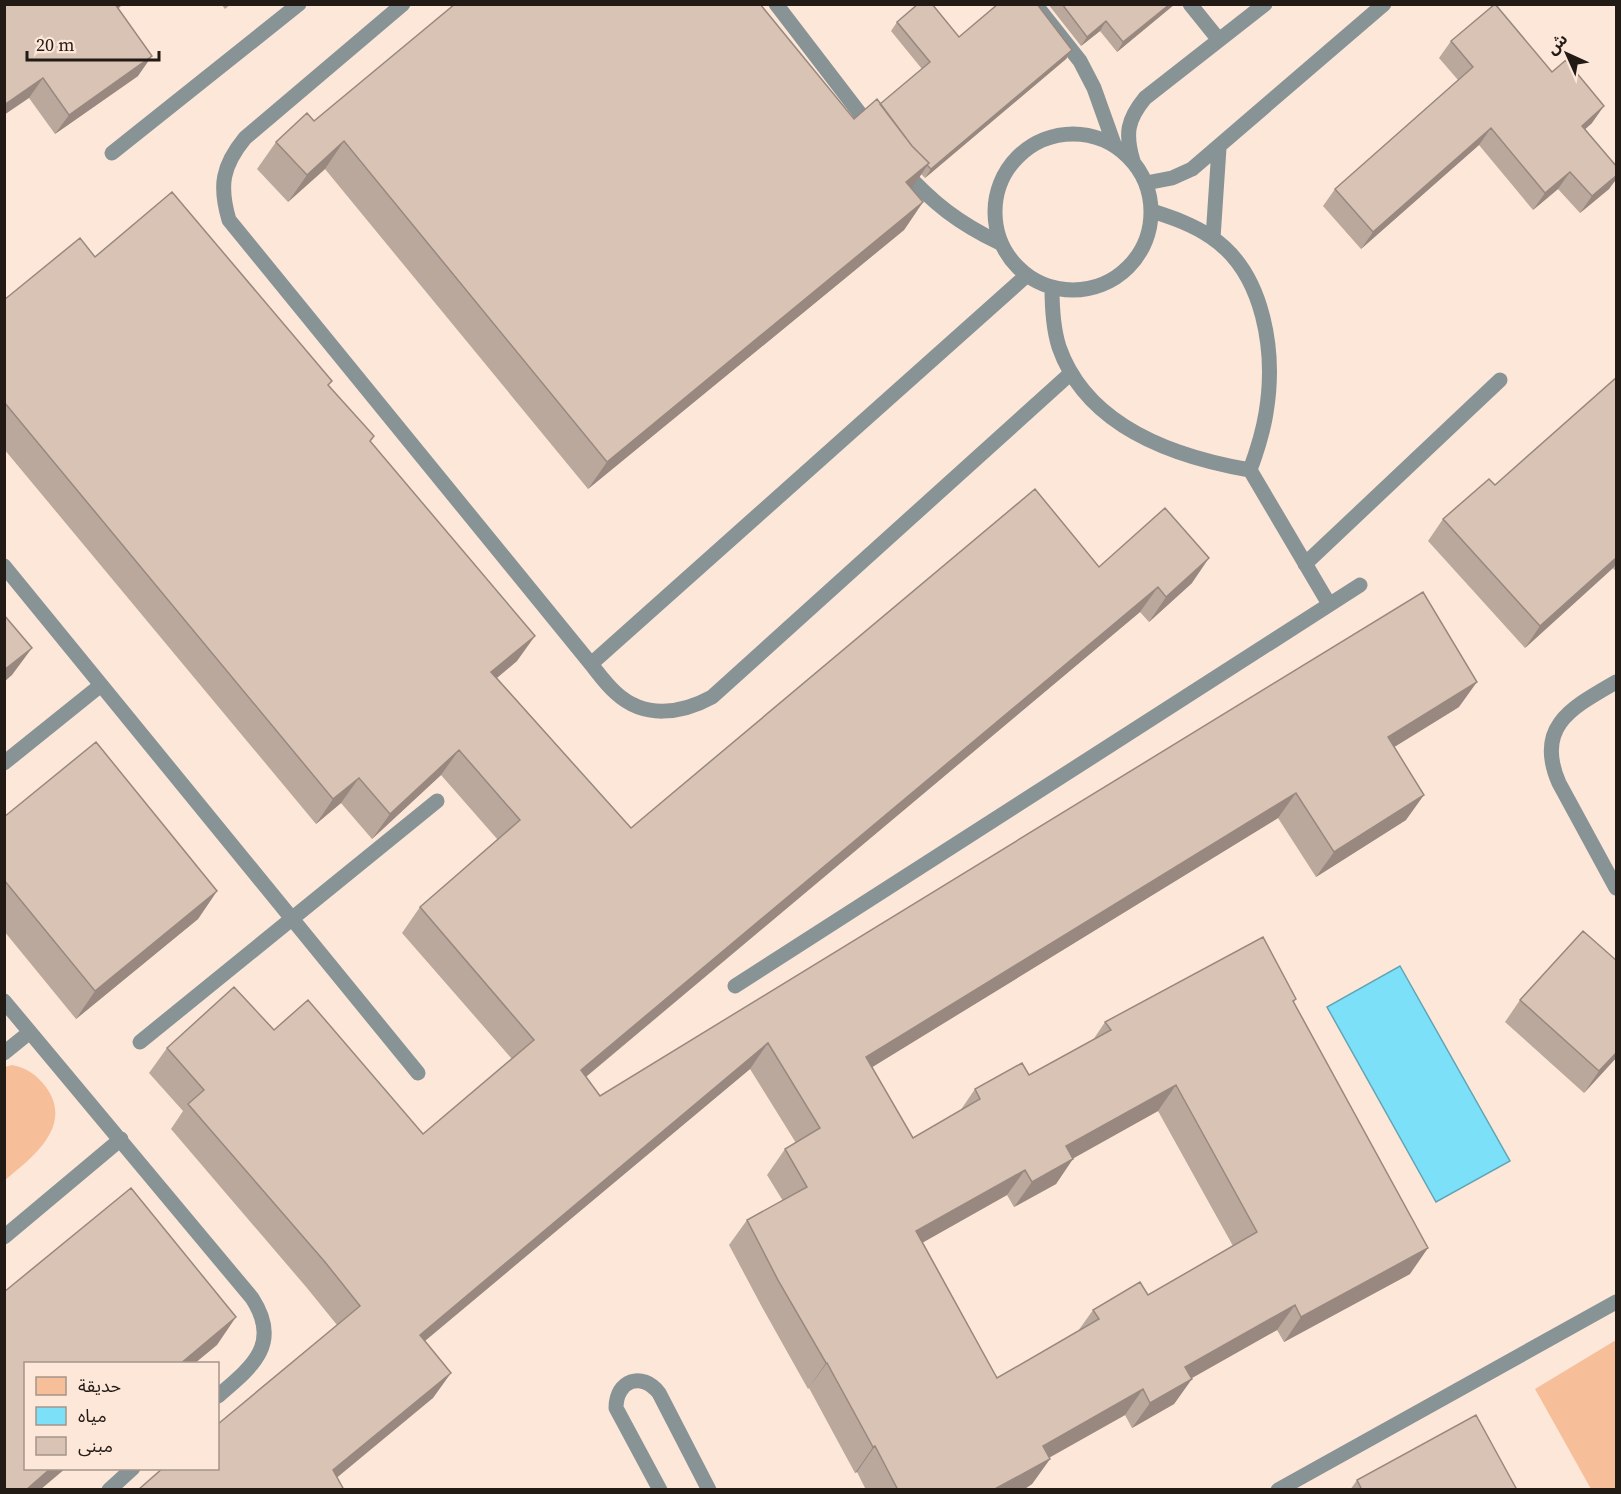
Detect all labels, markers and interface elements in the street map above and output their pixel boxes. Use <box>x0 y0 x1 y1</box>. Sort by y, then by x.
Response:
scale bar <box>27 24 159 62</box>
north arrow <box>1537 24 1597 84</box>
text: ش <box>1541 28 1572 59</box>
text: 20 m <box>36 32 74 57</box>
legend <box>24 1362 219 1470</box>
text: حديقة <box>78 1373 121 1398</box>
text: مياه <box>78 1403 107 1428</box>
text: مبنى <box>78 1433 113 1458</box>

